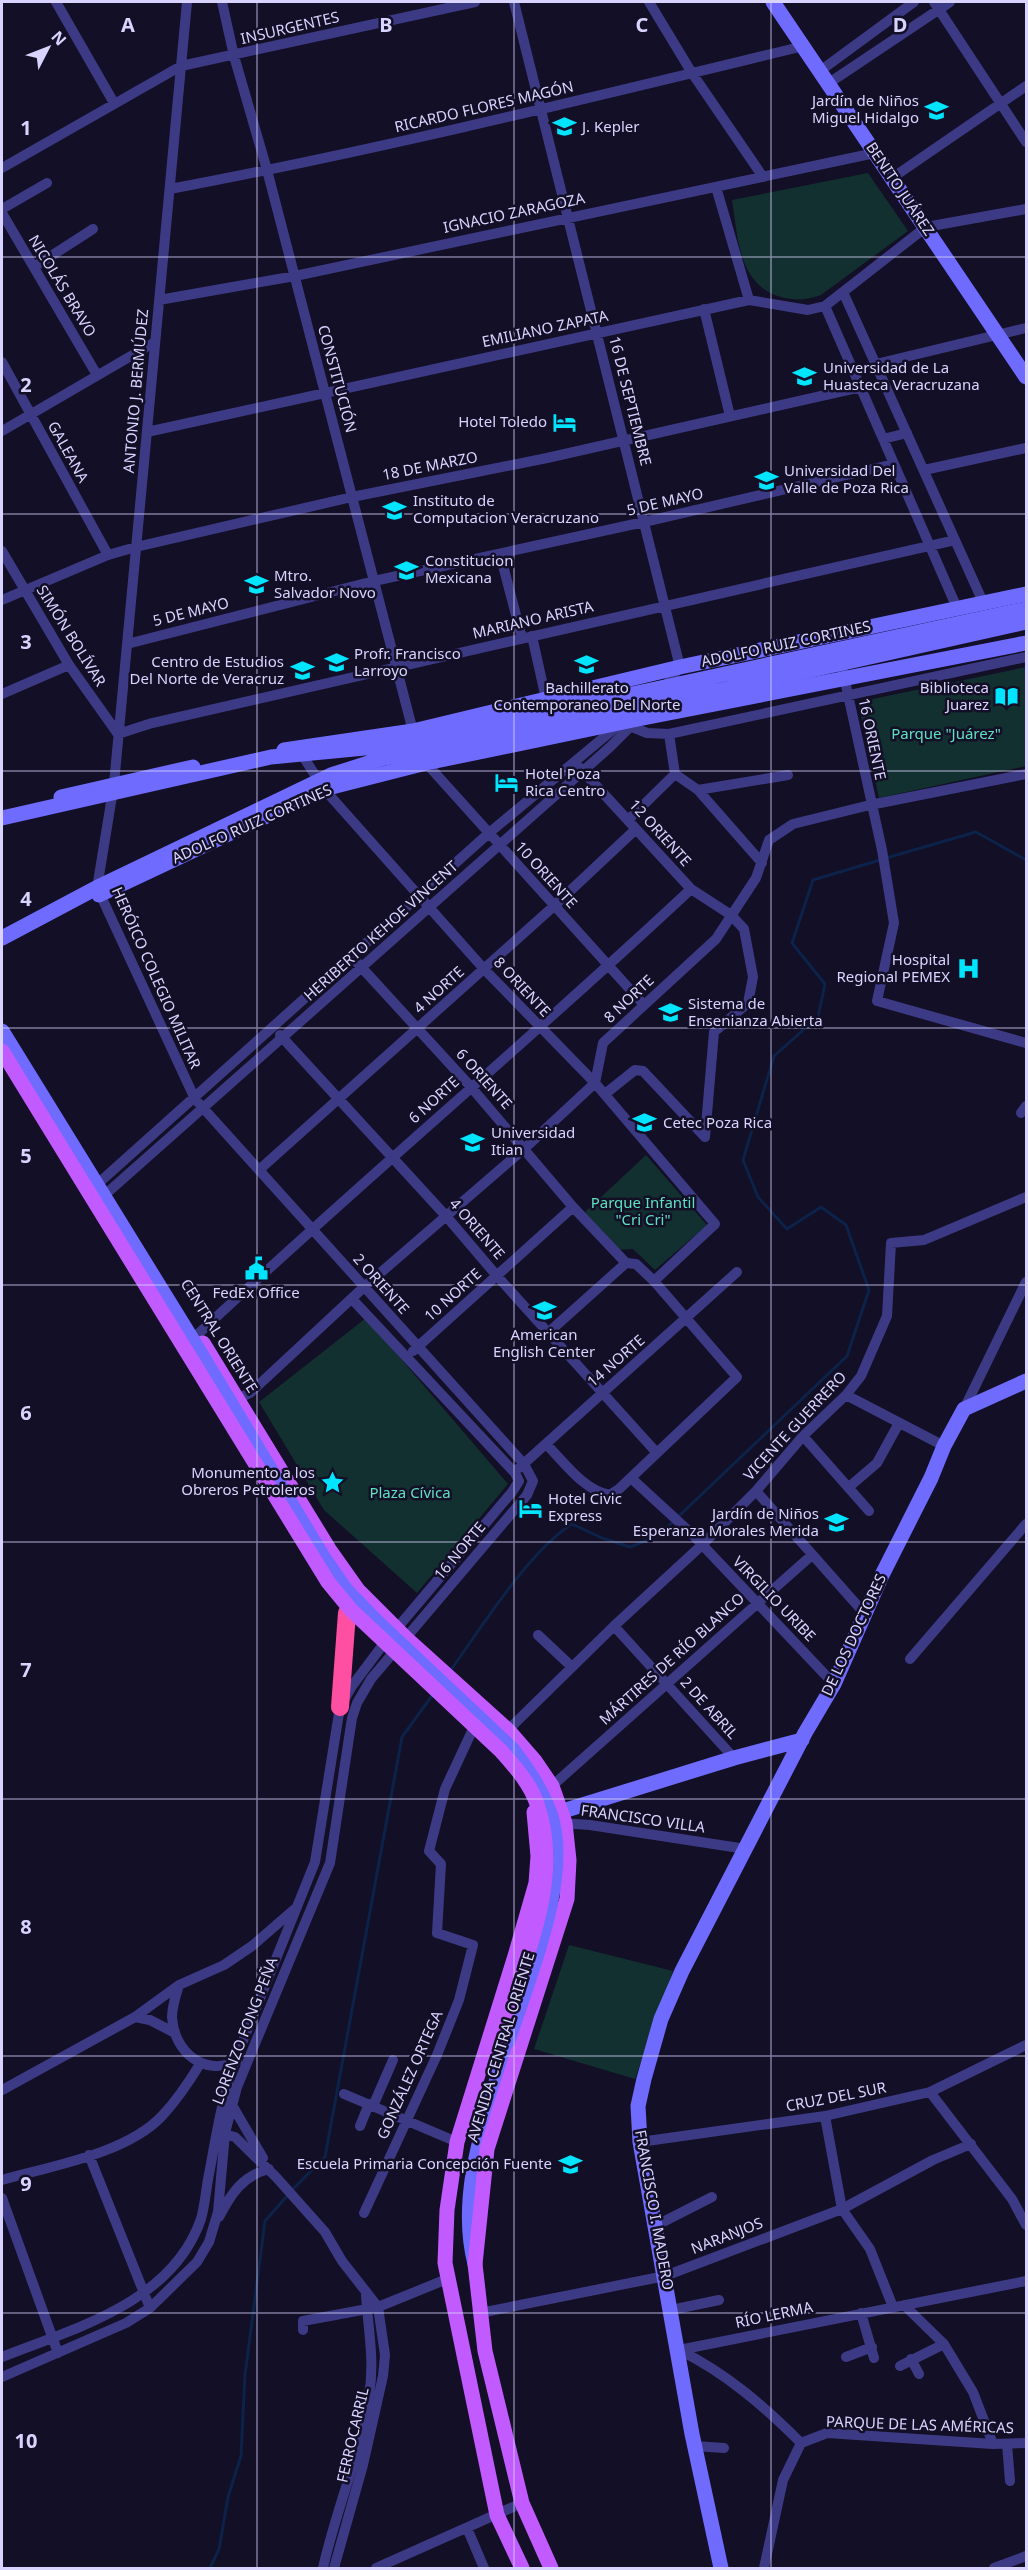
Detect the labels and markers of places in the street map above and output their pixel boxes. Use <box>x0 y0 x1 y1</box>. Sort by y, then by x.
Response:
place label: Jardín de Niños Miguel Hidalgo <box>810 90 919 127</box>
school or university icon: Jardín de Niños Miguel Hidalgo <box>924 97 950 123</box>
school or university icon: J. Kepler <box>551 114 577 140</box>
place label: J. Kepler <box>580 116 640 136</box>
place label: Universidad de La Huasteca Veracruzana <box>823 357 980 394</box>
school or university icon: Universidad de La Huasteca Veracruzana <box>792 364 818 390</box>
hotel icon: Hotel Toledo <box>552 409 578 435</box>
place label: Hotel Toledo <box>458 411 547 431</box>
place label: Universidad Del Valle de Poza Rica <box>784 460 909 497</box>
school or university icon: Universidad Del Valle de Poza Rica <box>753 467 779 493</box>
place label: Instituto de Computacion Veracruzano <box>413 490 599 527</box>
school or university icon: Instituto de Computacion Veracruzano <box>382 497 408 523</box>
place label: Constitucion Mexicana <box>425 550 513 587</box>
school or university icon: Constitucion Mexicana <box>394 557 420 583</box>
place label: Mtro. Salvador Novo <box>274 565 376 602</box>
school or university icon: Mtro. Salvador Novo <box>243 572 269 598</box>
place label: Profr. Francisco Larroyo <box>354 643 461 680</box>
school or university icon: Profr. Francisco Larroyo <box>323 650 349 676</box>
place label: Centro de Estudios Del Norte de Veracruz <box>130 651 284 688</box>
school or university icon: Bachillerato Contemporaneo Del Norte <box>574 651 600 677</box>
school or university icon: Centro de Estudios Del Norte de Veracruz <box>289 658 315 684</box>
place label: Bachillerato Contemporaneo Del Norte <box>494 677 680 714</box>
place label: Biblioteca Juarez <box>920 677 989 714</box>
library icon: Biblioteca Juarez <box>994 684 1020 710</box>
place label: Hotel Poza Rica Centro <box>525 763 605 800</box>
hotel icon: Hotel Poza Rica Centro <box>494 770 520 796</box>
place label: Hospital Regional PEMEX <box>836 949 950 986</box>
hospital icon: Hospital Regional PEMEX <box>955 956 981 982</box>
place label: Sistema de Ensenianza Abierta <box>688 993 823 1030</box>
school or university icon: Sistema de Ensenianza Abierta <box>657 1000 683 1026</box>
school or university icon: Cetec Poza Rica <box>632 1110 658 1136</box>
place label: Cetec Poza Rica <box>663 1112 772 1132</box>
place label: Universidad Itian <box>491 1122 575 1159</box>
school or university icon: Universidad Itian <box>460 1129 486 1155</box>
public building icon: FedEx Office <box>243 1256 269 1282</box>
place label: FedEx Office <box>212 1282 300 1302</box>
school or university icon: American English Center <box>531 1298 557 1324</box>
place label: American English Center <box>493 1324 595 1361</box>
place label: Monumento a los Obreros Petroleros <box>181 1462 315 1499</box>
place icon: Monumento a los Obreros Petroleros <box>320 1469 346 1495</box>
place label: Hotel Civic Express <box>548 1488 622 1525</box>
hotel icon: Hotel Civic Express <box>517 1495 543 1521</box>
place label: Jardín de Niños Esperanza Morales Merida <box>633 1503 819 1540</box>
school or university icon: Jardín de Niños Esperanza Morales Merida <box>824 1510 850 1536</box>
school or university icon: Escuela Primaria Concepción Fuente <box>557 2151 583 2177</box>
place label: Escuela Primaria Concepción Fuente <box>297 2153 552 2173</box>

